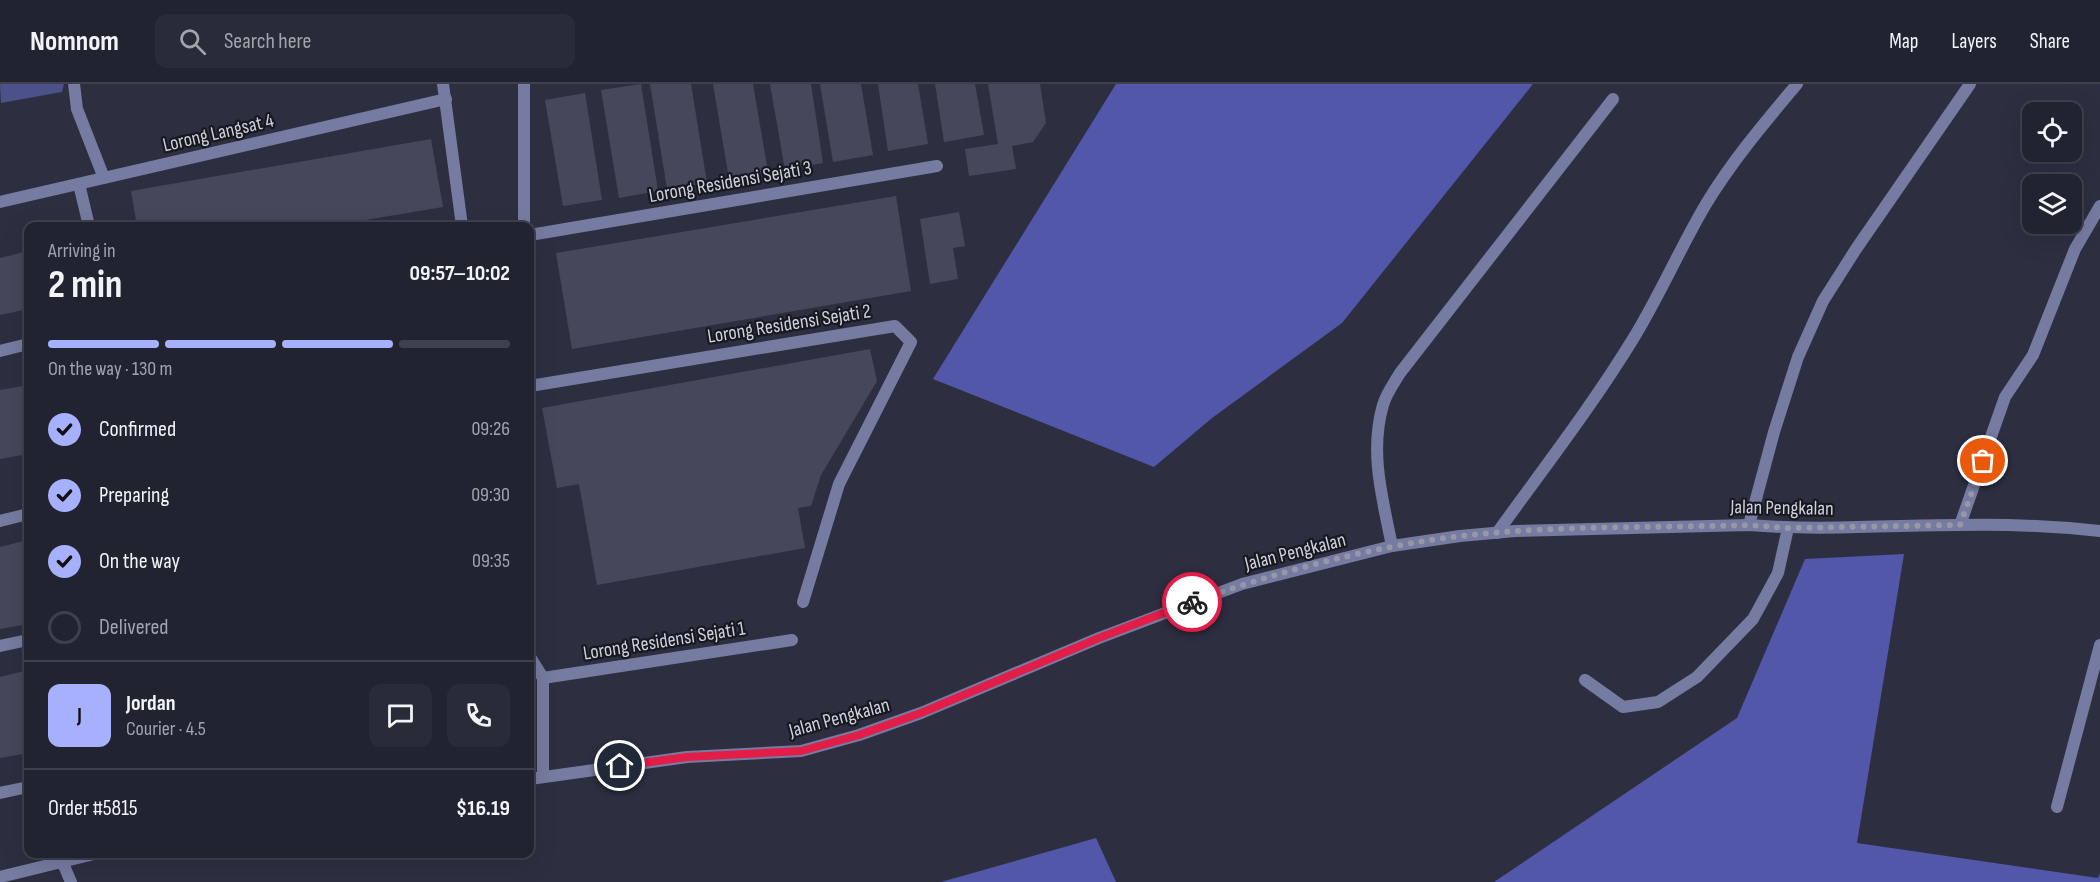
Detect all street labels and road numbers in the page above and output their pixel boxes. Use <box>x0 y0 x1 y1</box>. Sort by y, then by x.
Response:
street label: Lorong Langsat 4 <box>160 109 276 157</box>
street label: Lorong Residensi Sejati 3 <box>647 156 814 208</box>
street label: Lorong Residensi Sejati 2 <box>706 299 873 349</box>
street label: Jalan Pengkalan <box>1729 495 1834 521</box>
street label: Jalan Pengkalan <box>1241 528 1348 576</box>
street label: Lorong Residensi Sejati 1 <box>581 616 747 666</box>
street label: Jalan Pengkalan <box>785 693 892 743</box>

